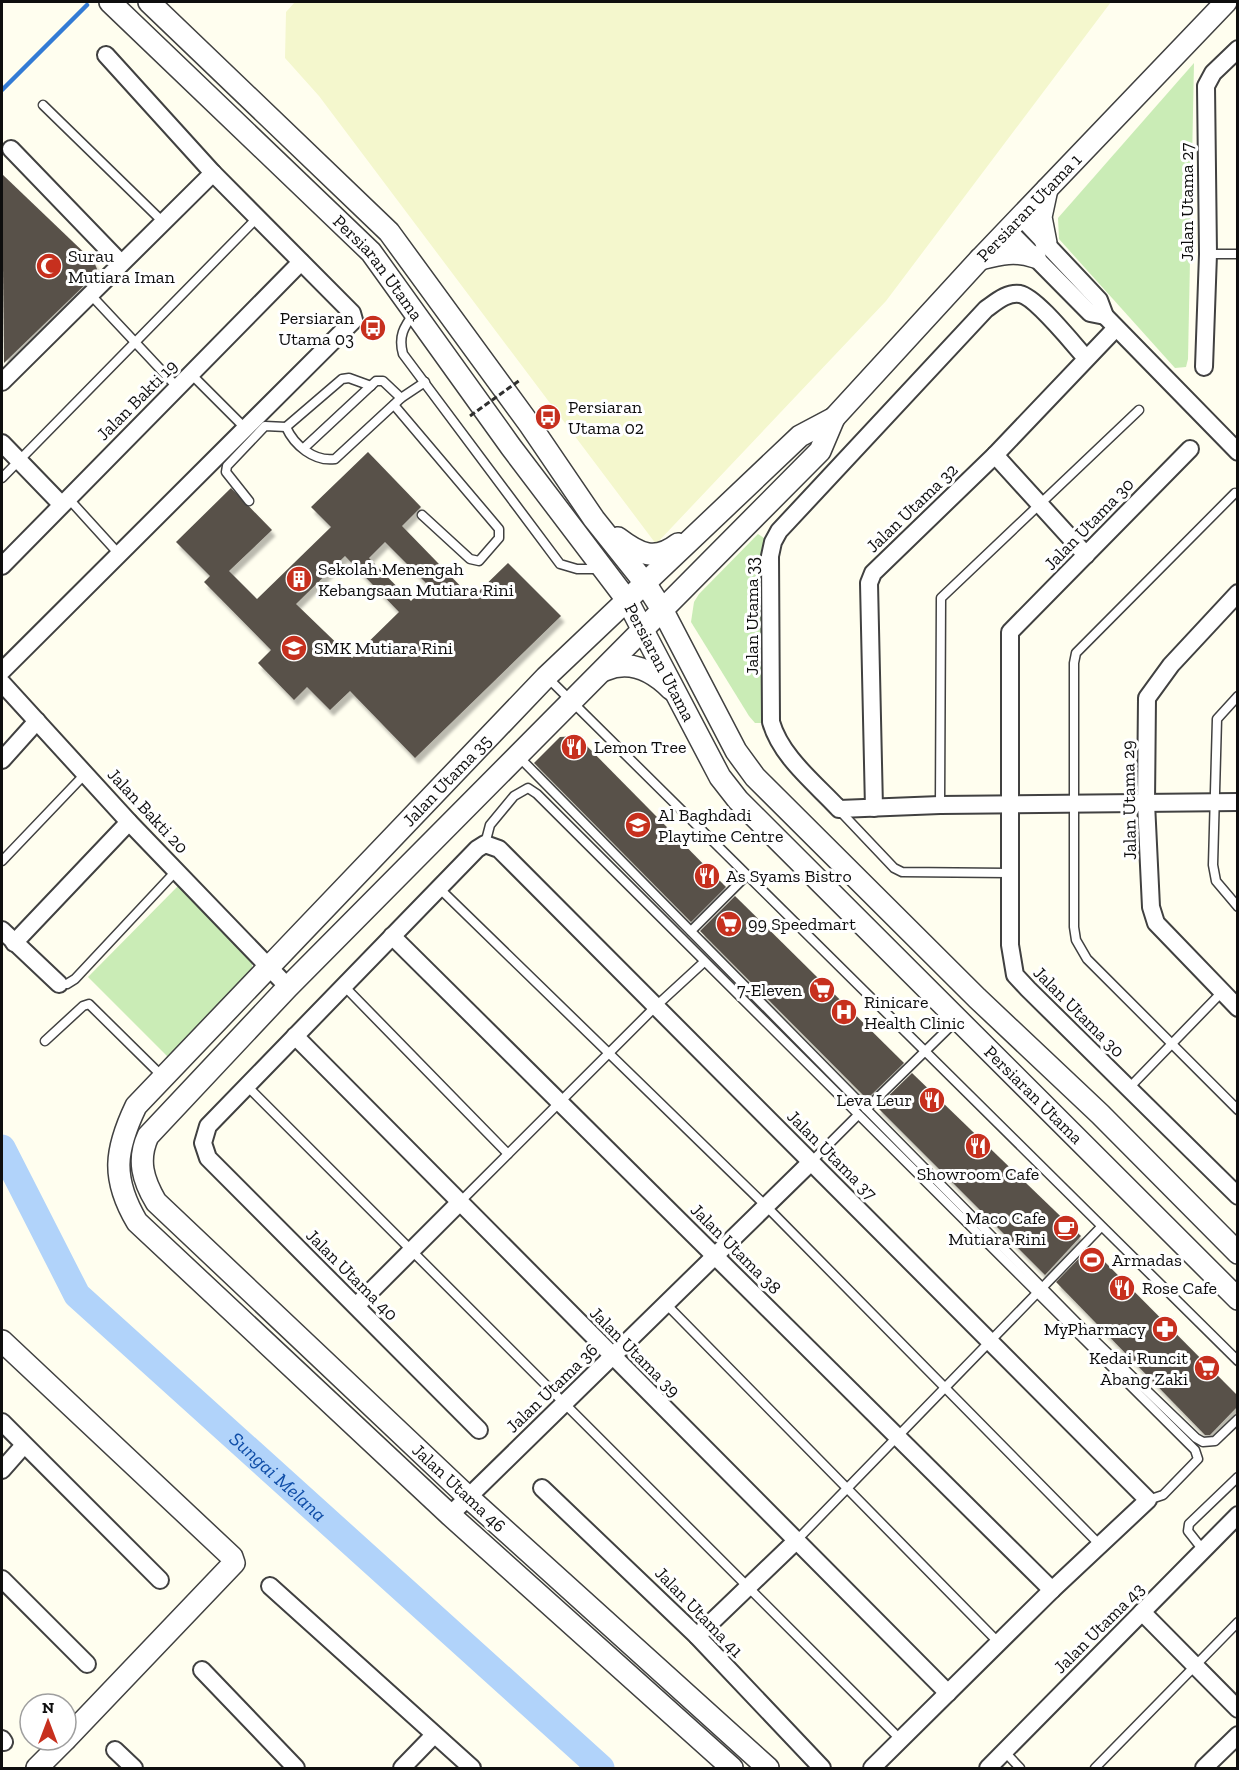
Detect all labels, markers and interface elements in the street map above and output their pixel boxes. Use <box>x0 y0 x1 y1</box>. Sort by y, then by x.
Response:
street label: Jalan Utama 27 <box>1176 142 1198 261</box>
street label: Persiaran Utama 1 <box>972 149 1086 266</box>
street label: Persiaran Utama <box>328 210 428 325</box>
place label: Surau Mutiara Iman <box>68 245 175 288</box>
mosque icon: Surau Mutiara Iman <box>34 251 64 281</box>
place label: Persiaran Utama 03 <box>278 307 355 350</box>
bus stop icon: Persiaran Utama 03 <box>358 313 388 343</box>
street label: Jalan Bakti 19 <box>92 355 182 445</box>
place label: Persiaran Utama 02 <box>568 396 644 439</box>
bus stop icon: Persiaran Utama 02 <box>533 402 563 432</box>
street label: Jalan Utama 32 <box>862 459 962 557</box>
street label: Jalan Utama 30 <box>1039 473 1139 575</box>
street label: Jalan Utama 33 <box>741 557 763 675</box>
place label: Sekolah Menengah Kebangsaan Mutiara Rini <box>318 558 514 601</box>
building icon: Sekolah Menengah Kebangsaan Mutiara Rini <box>284 564 314 594</box>
street label: Persiaran Utama <box>620 599 700 726</box>
school or university icon: SMK Mutiara Rini <box>279 633 309 663</box>
place label: SMK Mutiara Rini <box>314 637 453 659</box>
street label: Jalan Utama 35 <box>398 730 496 831</box>
restaurant icon: Lemon Tree <box>559 732 589 762</box>
place label: Lemon Tree <box>594 736 686 758</box>
street label: Jalan Utama 29 <box>1117 740 1141 860</box>
street label: Jalan Bakti 20 <box>103 764 193 858</box>
place label: Al Baghdadi Playtime Centre <box>658 804 784 847</box>
school or university icon: Al Baghdadi Playtime Centre <box>623 810 653 840</box>
restaurant icon: As Syams Bistro <box>692 861 722 891</box>
place label: As Syams Bistro <box>726 865 852 887</box>
supermarket icon: 99 Speedmart <box>714 909 744 939</box>
place label: 99 Speedmart <box>748 913 856 935</box>
street label: Jalan Utama 30 <box>1029 962 1129 1062</box>
supermarket icon: 7-Eleven <box>807 975 837 1005</box>
place label: 7-Eleven <box>737 979 803 1001</box>
place label: Rinicare Health Clinic <box>864 991 965 1034</box>
hospital icon: Rinicare Health Clinic <box>829 997 859 1027</box>
street label: Persiaran Utama <box>979 1041 1088 1149</box>
restaurant icon: Leva Leur <box>917 1085 947 1115</box>
place label: Leva Leur <box>836 1089 912 1111</box>
street label: Jalan Utama 37 <box>782 1105 882 1205</box>
restaurant icon: Showroom Cafe <box>963 1131 993 1161</box>
place label: Showroom Cafe <box>917 1163 1039 1185</box>
street label: Jalan Utama 38 <box>686 1199 786 1299</box>
place label: Maco Cafe Mutiara Rini <box>948 1207 1046 1250</box>
cafe icon: Maco Cafe Mutiara Rini <box>1051 1213 1081 1243</box>
street label: Jalan Utama 40 <box>302 1225 402 1325</box>
sports icon: Armadas <box>1077 1245 1107 1275</box>
place label: Armadas <box>1112 1249 1182 1271</box>
restaurant icon: Rose Cafe <box>1107 1273 1137 1303</box>
place label: Rose Cafe <box>1142 1277 1217 1299</box>
street label: Jalan Utama 39 <box>585 1302 685 1402</box>
pharmacy icon: MyPharmacy <box>1150 1314 1180 1344</box>
place label: MyPharmacy <box>1044 1318 1147 1340</box>
street label: Jalan Utama 36 <box>502 1339 602 1437</box>
place label: Kedai Runcit Abang Zaki <box>1089 1347 1188 1390</box>
supermarket icon: Kedai Runcit Abang Zaki <box>1192 1353 1222 1383</box>
water label: Sungai Melana <box>225 1427 332 1526</box>
street label: Jalan Utama 46 <box>408 1439 510 1537</box>
street label: Jalan Utama 41 <box>650 1562 748 1662</box>
street label: Jalan Utama 43 <box>1049 1578 1149 1678</box>
north arrow <box>18 1692 78 1752</box>
text: N <box>42 1698 54 1717</box>

